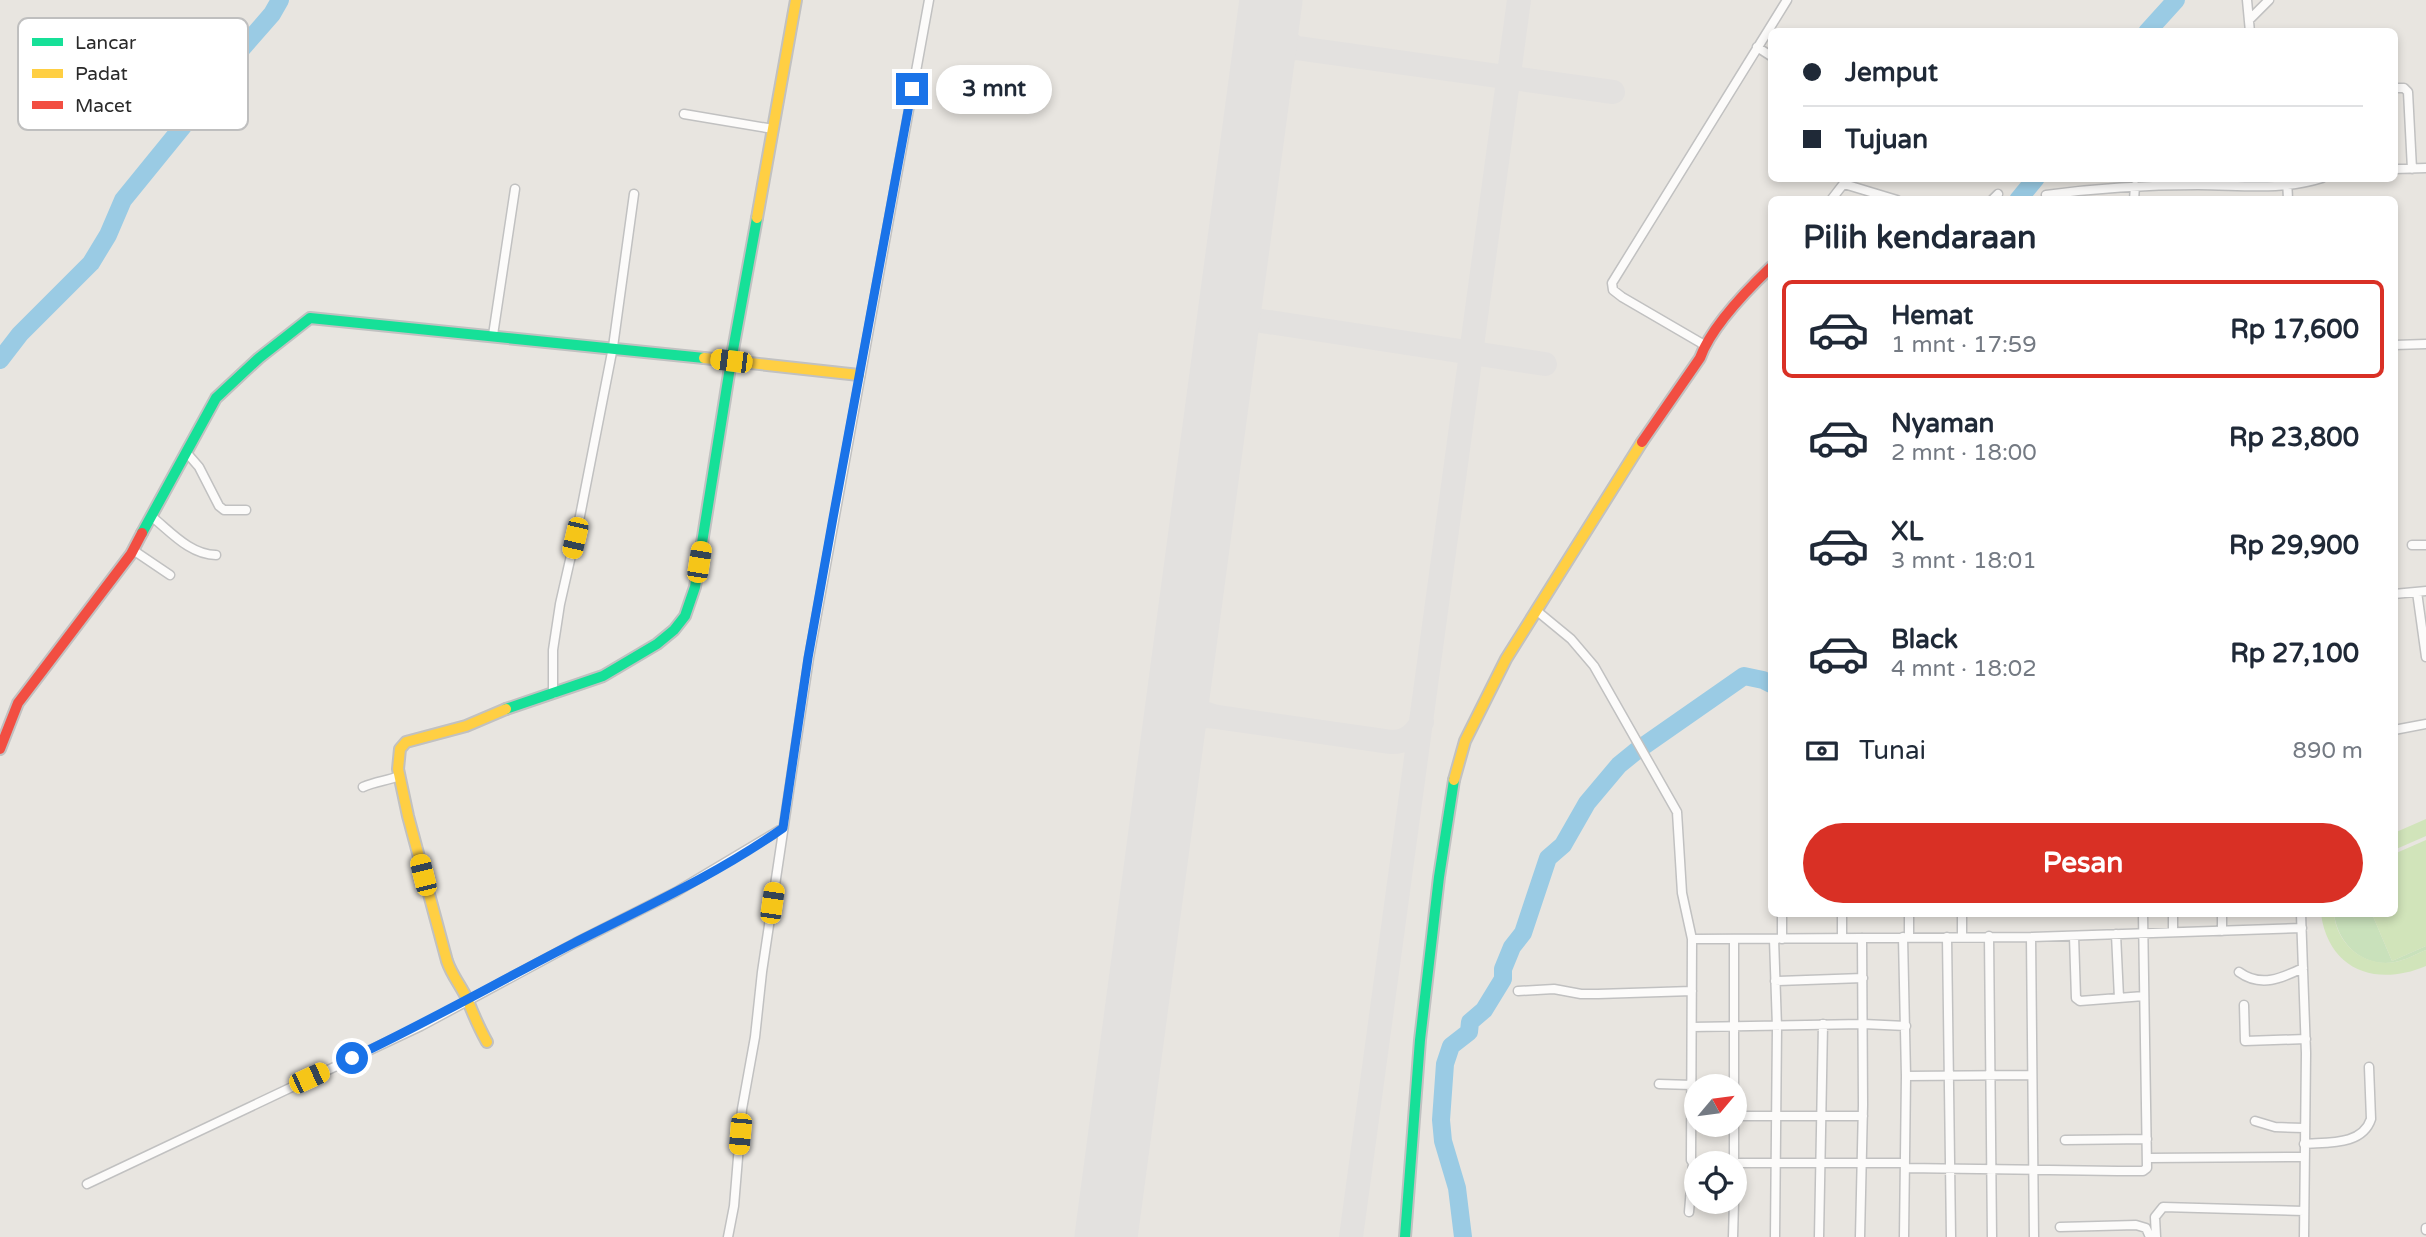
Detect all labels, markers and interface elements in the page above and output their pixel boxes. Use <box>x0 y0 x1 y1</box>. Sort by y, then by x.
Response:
legend <box>18 18 248 130</box>
text: Lancar <box>75 32 137 54</box>
text: Jemput <box>1845 57 1938 88</box>
text: Padat <box>75 63 128 85</box>
callout: 3 mnt <box>936 64 1052 114</box>
route end <box>896 73 928 105</box>
text: 3 mnt <box>962 75 1026 103</box>
text: Macet <box>75 95 132 117</box>
text: Tujuan <box>1845 124 1928 155</box>
text: Pilih kendaraan <box>1803 219 2037 257</box>
icon: car <box>1807 298 1870 361</box>
text: Hemat <box>1891 300 1973 331</box>
text: Rp 17,600 <box>2230 314 2359 345</box>
text: 1 mnt · 17:59 <box>1891 331 2037 359</box>
car <box>709 348 754 374</box>
icon: car <box>1807 406 1870 469</box>
text: Nyaman <box>1891 408 1994 439</box>
text: Rp 23,800 <box>2229 422 2359 453</box>
text: 2 mnt · 18:00 <box>1891 439 2037 467</box>
icon: car <box>1807 514 1870 577</box>
car <box>561 515 590 561</box>
text: XL <box>1891 516 1923 547</box>
text: Rp 29,900 <box>2229 530 2359 561</box>
car <box>686 540 713 584</box>
text: 3 mnt · 18:01 <box>1891 547 2037 575</box>
icon: car <box>1807 622 1870 685</box>
text: Black <box>1891 624 1958 655</box>
text: Rp 27,100 <box>2230 638 2359 669</box>
text: 4 mnt · 18:02 <box>1891 655 2037 683</box>
icon: cash <box>1803 732 1841 770</box>
text: Tunai <box>1859 735 1926 766</box>
text: 890 m <box>2293 737 2363 765</box>
button: Pesan <box>1803 823 2363 903</box>
car <box>408 852 439 898</box>
car <box>759 881 786 925</box>
route start <box>336 1042 368 1074</box>
car <box>286 1060 333 1096</box>
north arrow <box>1684 1074 1746 1138</box>
map controls <box>1684 1074 1747 1214</box>
car <box>728 1112 753 1156</box>
button: locate <box>1684 1151 1747 1214</box>

